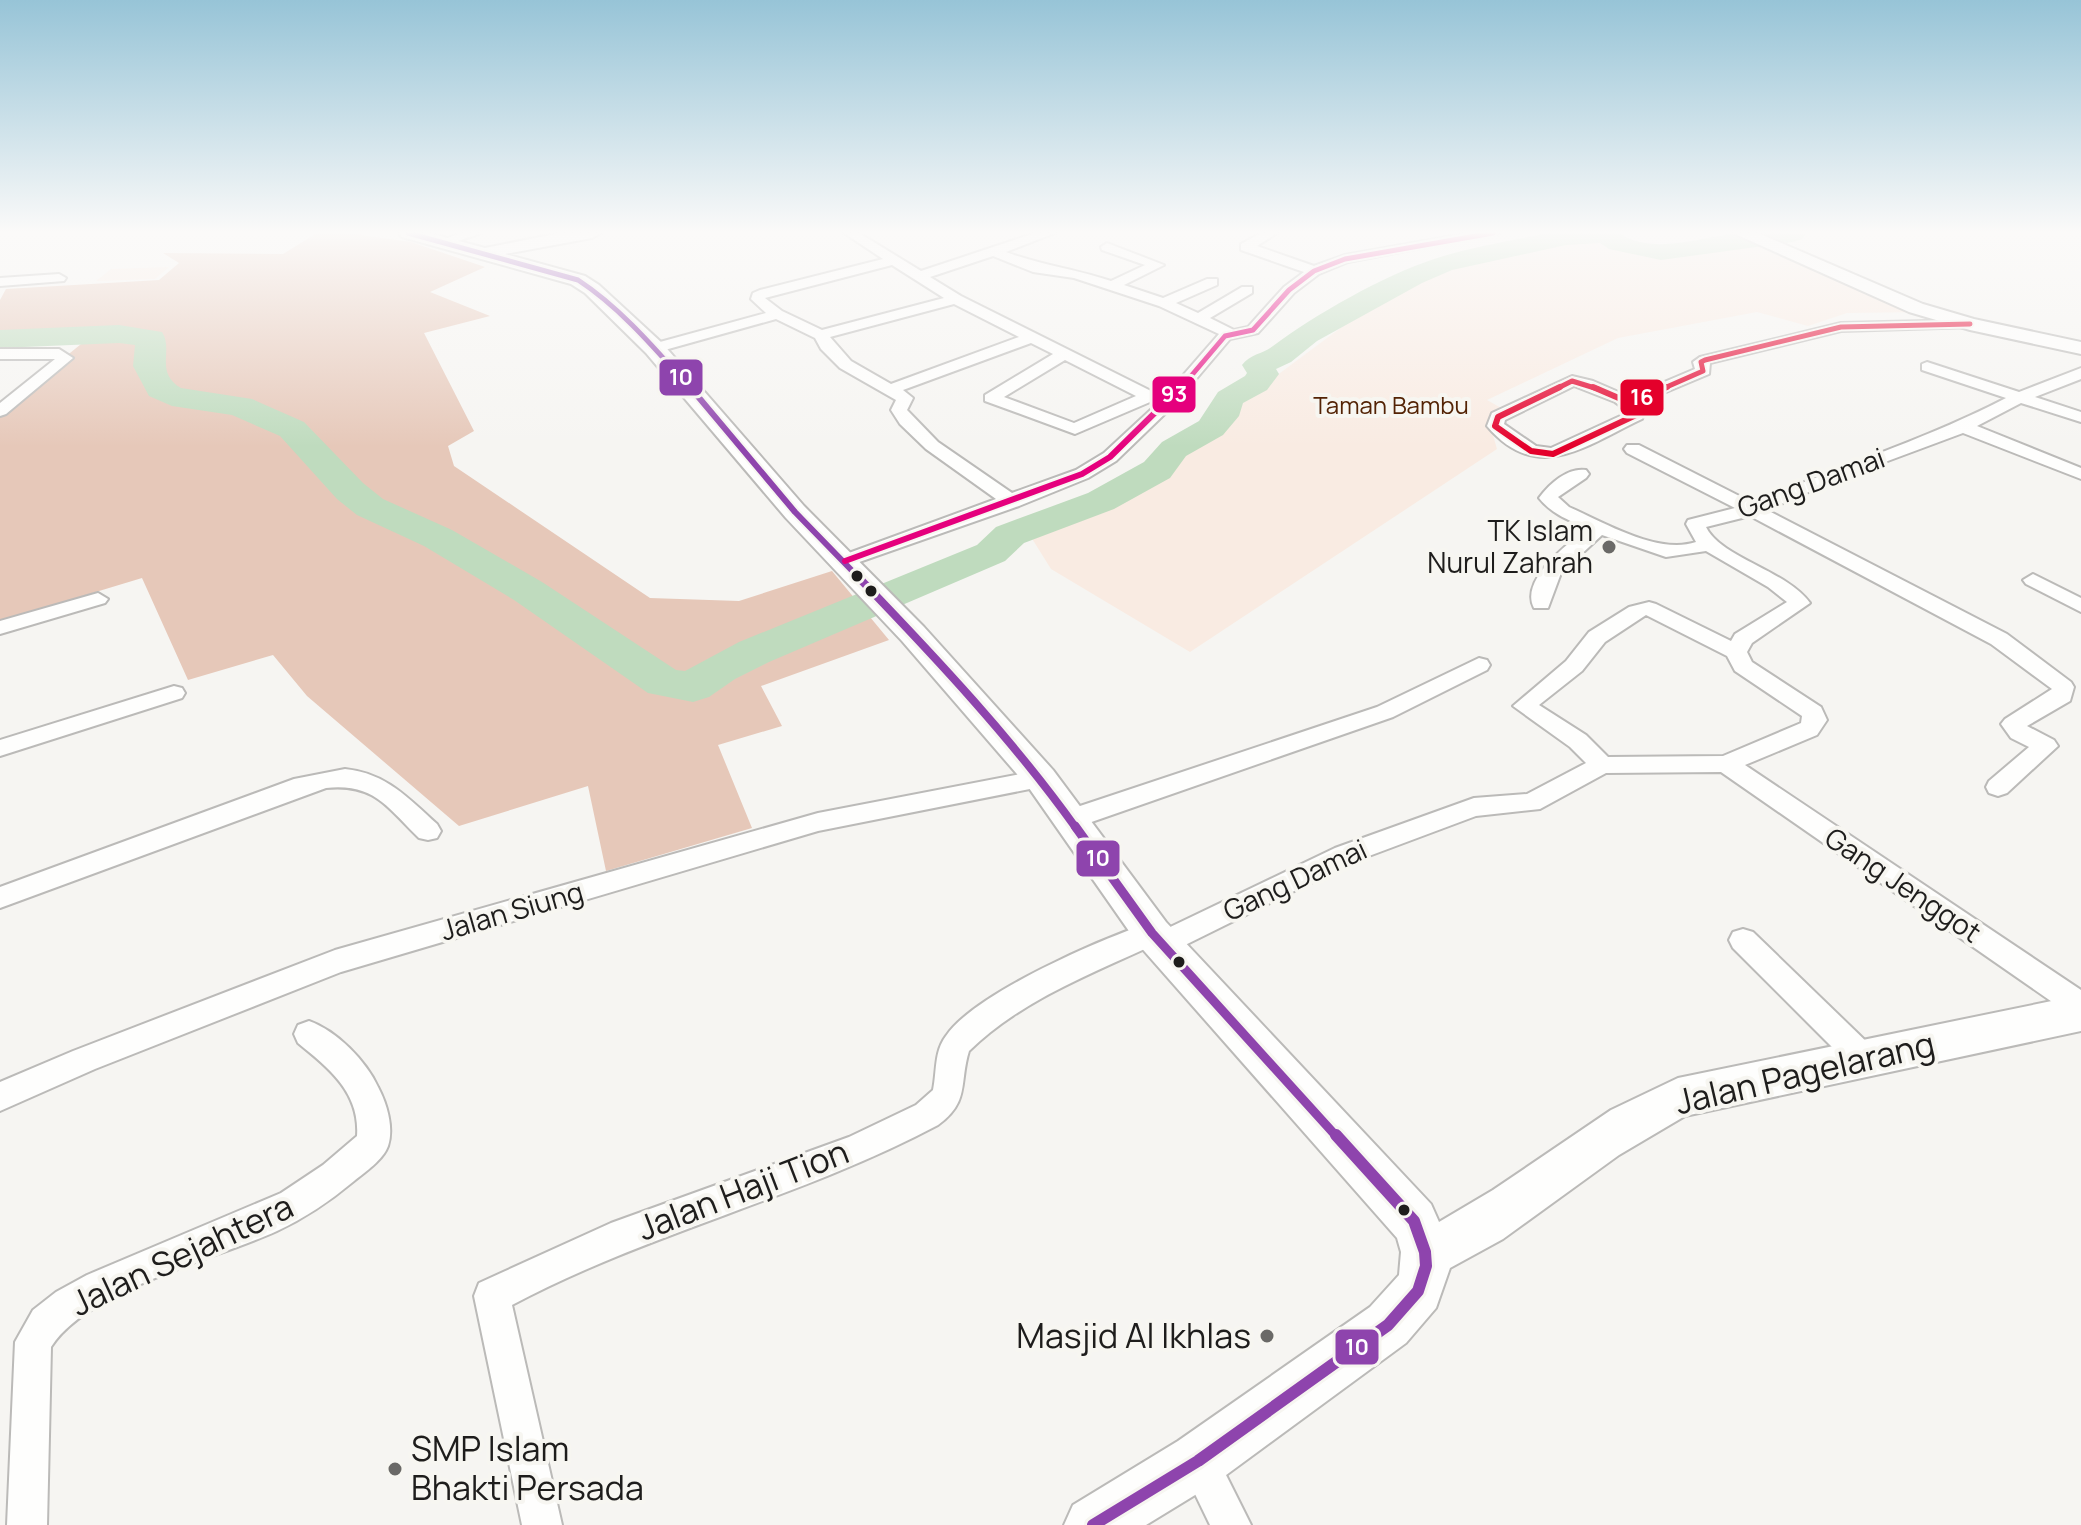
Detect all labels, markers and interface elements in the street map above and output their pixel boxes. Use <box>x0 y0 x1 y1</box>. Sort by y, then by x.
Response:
line badge: 10 <box>658 358 704 397</box>
text: 10 <box>669 362 693 392</box>
line badge: 93 <box>1151 375 1197 414</box>
line badge: 16 <box>1619 378 1665 417</box>
text: 93 <box>1161 379 1187 409</box>
text: 16 <box>1630 382 1654 412</box>
park label: Taman Bambu <box>1313 388 1469 421</box>
street label: Gang Damai <box>1732 438 1890 526</box>
place label: TK Islam Nurul Zahrah <box>1427 511 1593 581</box>
marker: TK Islam Nurul Zahrah <box>1600 538 1618 556</box>
unlabelled marker <box>849 568 865 584</box>
unlabelled marker <box>863 583 879 599</box>
street label: Gang Jenggot <box>1818 818 1989 950</box>
street label: Gang Damai <box>1217 829 1373 929</box>
line badge: 10 <box>1075 839 1121 878</box>
text: 10 <box>1086 843 1110 873</box>
street label: Jalan Siung <box>436 872 587 948</box>
unlabelled marker <box>1171 954 1187 970</box>
street label: Jalan Pagelarang <box>1671 1020 1939 1124</box>
street label: Jalan Haji Tion <box>631 1128 855 1250</box>
street label: Jalan Sejahtera <box>63 1182 300 1326</box>
unlabelled marker <box>1396 1202 1412 1218</box>
place label: Masjid Al Ikhlas <box>1016 1312 1251 1358</box>
marker: Masjid Al Ikhlas <box>1258 1327 1276 1345</box>
line badge: 10 <box>1334 1328 1380 1366</box>
text: 10 <box>1345 1332 1369 1362</box>
place label: SMP Islam Bhakti Persada <box>411 1425 644 1510</box>
marker: SMP Islam Bhakti Persada <box>386 1460 404 1478</box>

